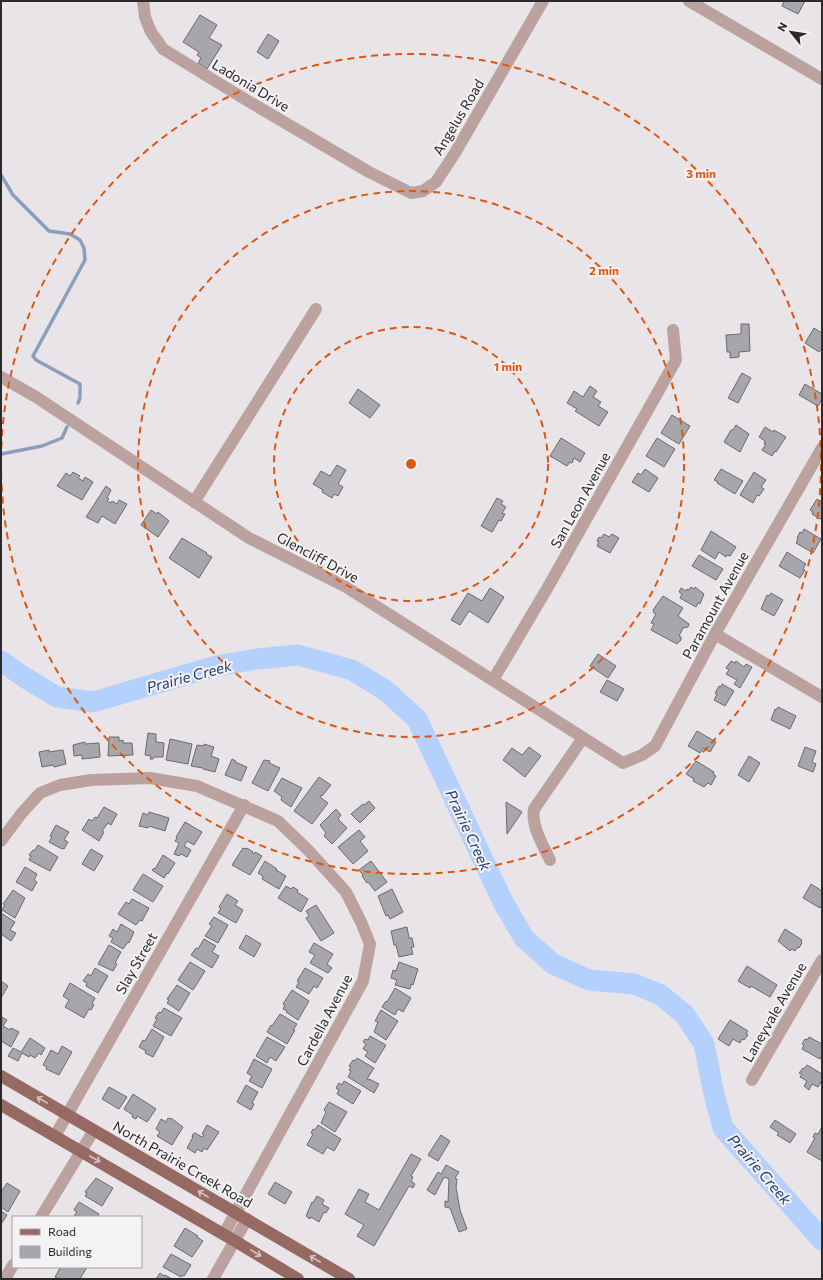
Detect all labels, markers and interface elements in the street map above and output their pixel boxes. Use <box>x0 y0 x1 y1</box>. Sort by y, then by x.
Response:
north arrow <box>771 12 811 52</box>
text: N <box>774 20 790 34</box>
street label: Ladonia Drive <box>209 55 293 115</box>
street label: Angelus Road <box>429 76 487 158</box>
text: 3 min <box>686 166 716 180</box>
text: 2 min <box>589 263 619 277</box>
text: 1 min <box>494 359 522 373</box>
street label: San Leon Avenue <box>547 449 613 551</box>
centre of rings <box>404 457 418 471</box>
street label: Glencliff Drive <box>274 528 362 586</box>
street label: Paramount Avenue <box>678 548 752 662</box>
water label: Prairie Creek <box>144 656 234 696</box>
water label: Prairie Creek <box>442 787 496 874</box>
street label: Slay Street <box>112 929 161 997</box>
street label: Laneyvale Avenue <box>739 959 809 1065</box>
street label: Cardella Avenue <box>293 971 355 1069</box>
one-way arrow <box>36 1095 48 1103</box>
street label: North Prairie Creek Road <box>110 1117 256 1211</box>
water label: Prairie Creek <box>724 1130 796 1209</box>
one-way arrow <box>89 1156 101 1164</box>
one-way arrow <box>197 1189 209 1197</box>
legend <box>12 1216 142 1268</box>
text: Road <box>48 1224 76 1238</box>
text: Building <box>48 1244 92 1258</box>
one-way arrow <box>250 1250 262 1258</box>
one-way arrow <box>309 1255 321 1263</box>

